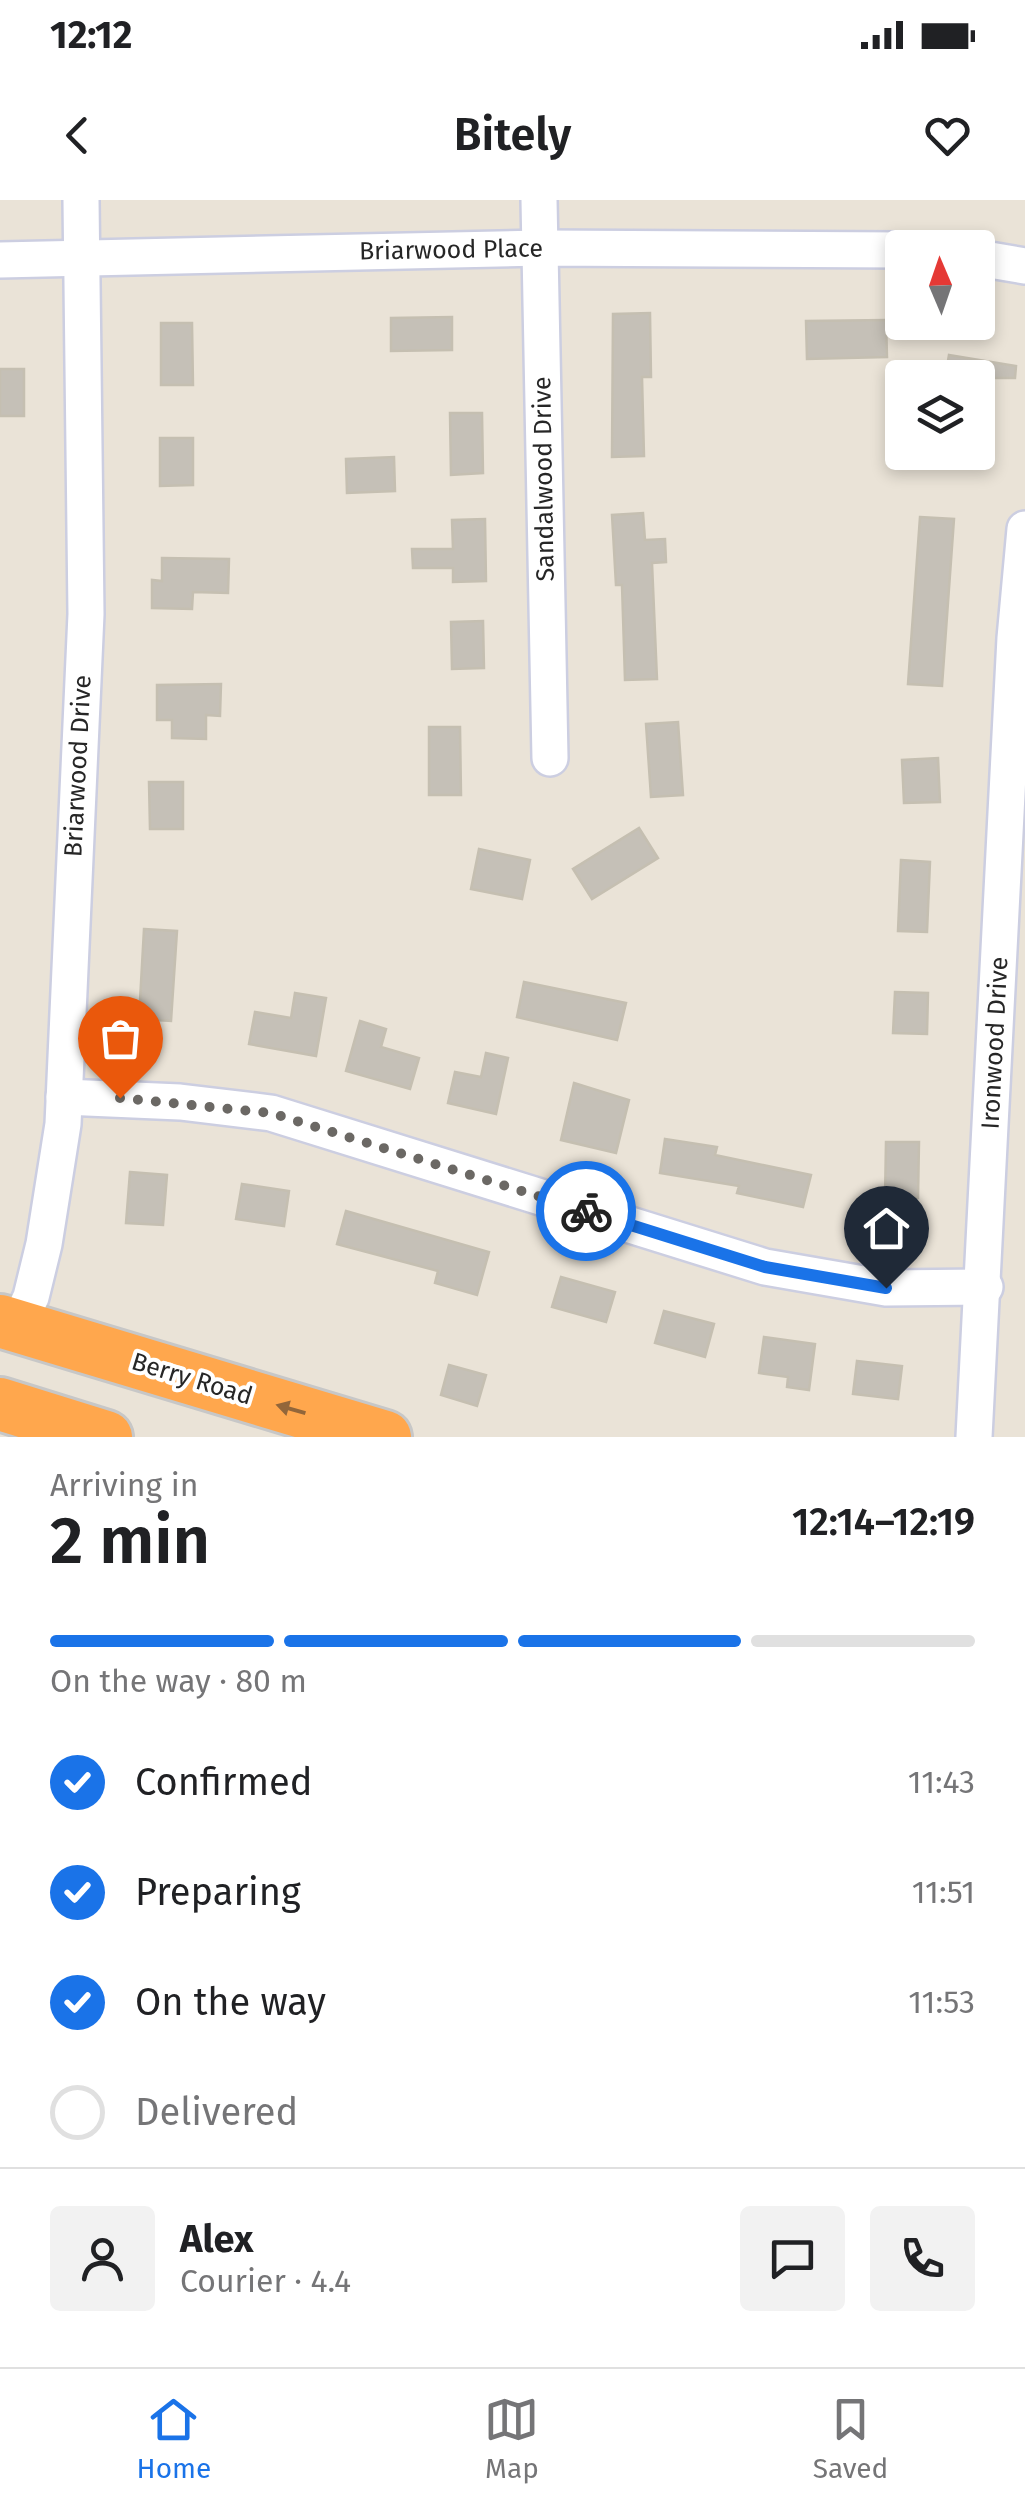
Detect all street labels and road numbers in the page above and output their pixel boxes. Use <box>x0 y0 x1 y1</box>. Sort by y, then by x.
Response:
street label: Briarwood Place <box>359 233 543 267</box>
street label: Sandalwood Drive <box>527 376 561 582</box>
street label: Briarwood Drive <box>58 674 98 858</box>
street label: Ironwood Drive <box>975 956 1015 1130</box>
street label: Berry Road <box>128 1346 256 1412</box>

